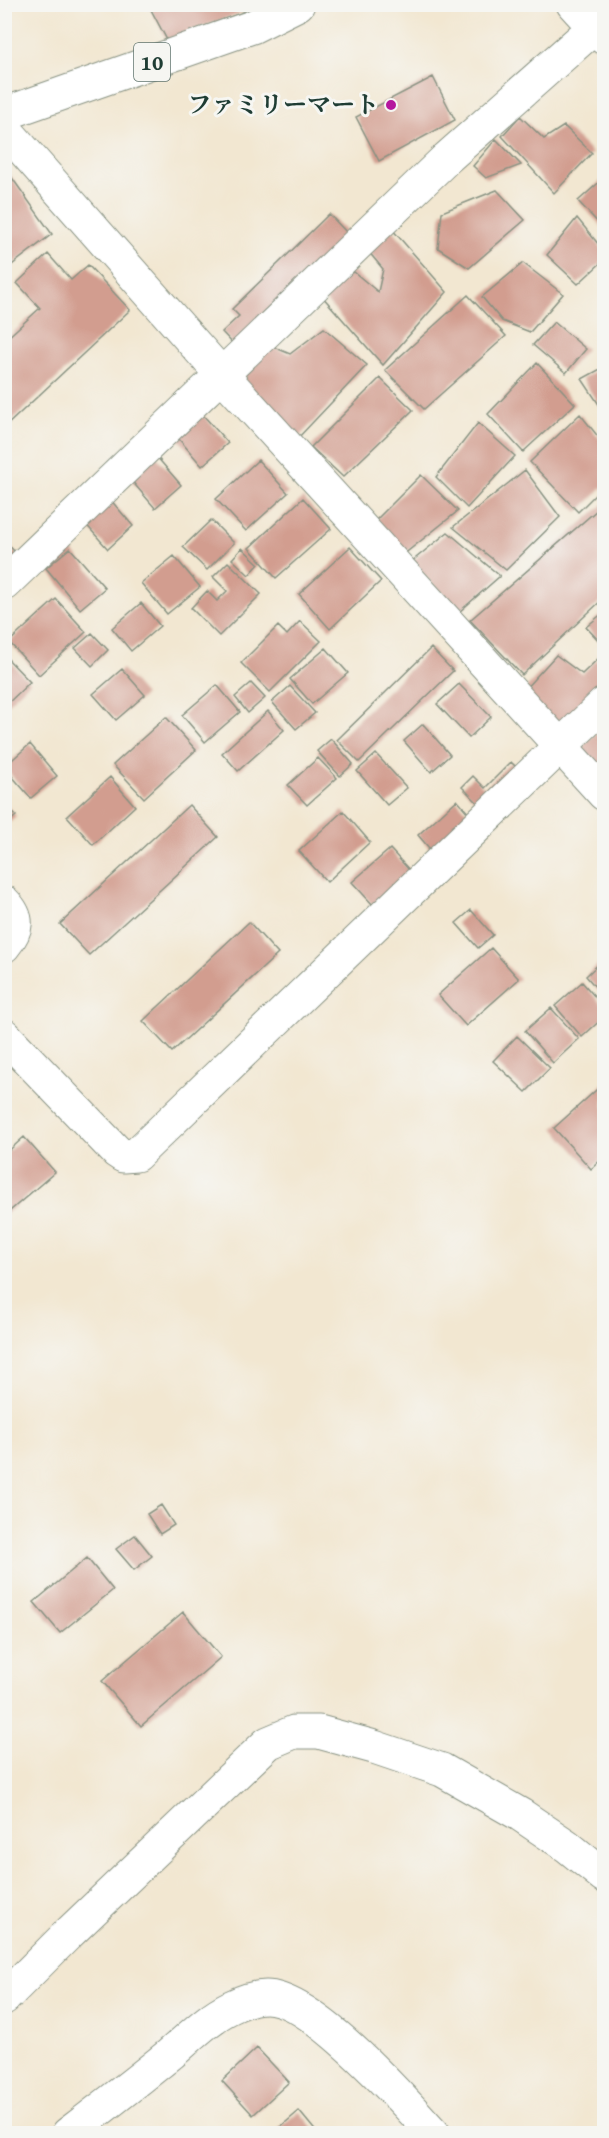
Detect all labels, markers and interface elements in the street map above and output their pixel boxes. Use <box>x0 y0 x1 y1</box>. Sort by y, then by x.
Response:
road number: 10 <box>134 43 170 81</box>
place label: ファミリーマート <box>187 87 379 122</box>
marker: ファミリーマート <box>384 98 398 112</box>

